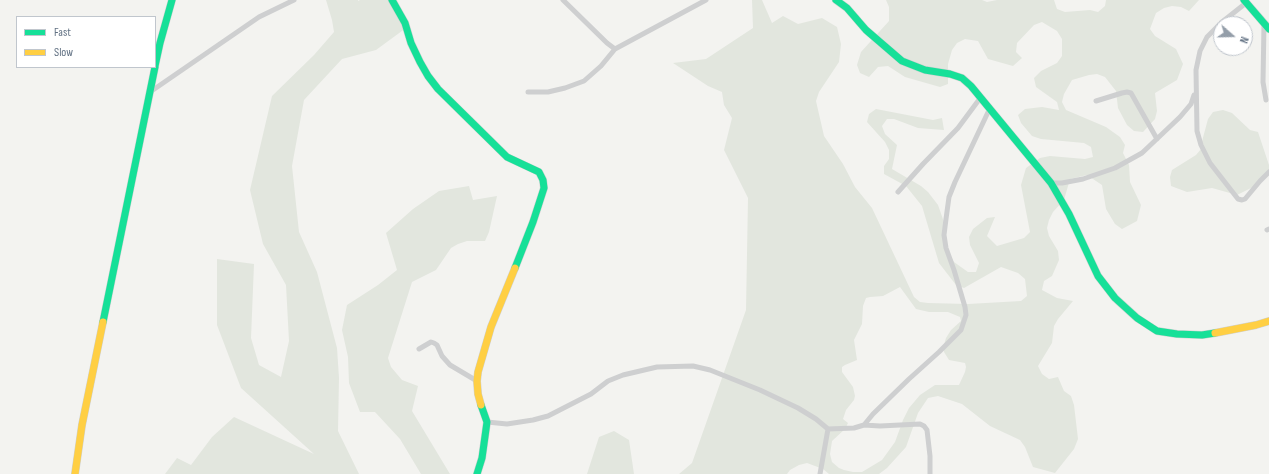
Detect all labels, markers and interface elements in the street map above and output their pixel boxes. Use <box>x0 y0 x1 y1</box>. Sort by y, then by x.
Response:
legend <box>16 16 156 68</box>
north arrow <box>1213 16 1253 56</box>
text: Fast <box>54 25 71 40</box>
text: N <box>1237 35 1251 45</box>
text: Slow <box>54 45 73 60</box>

